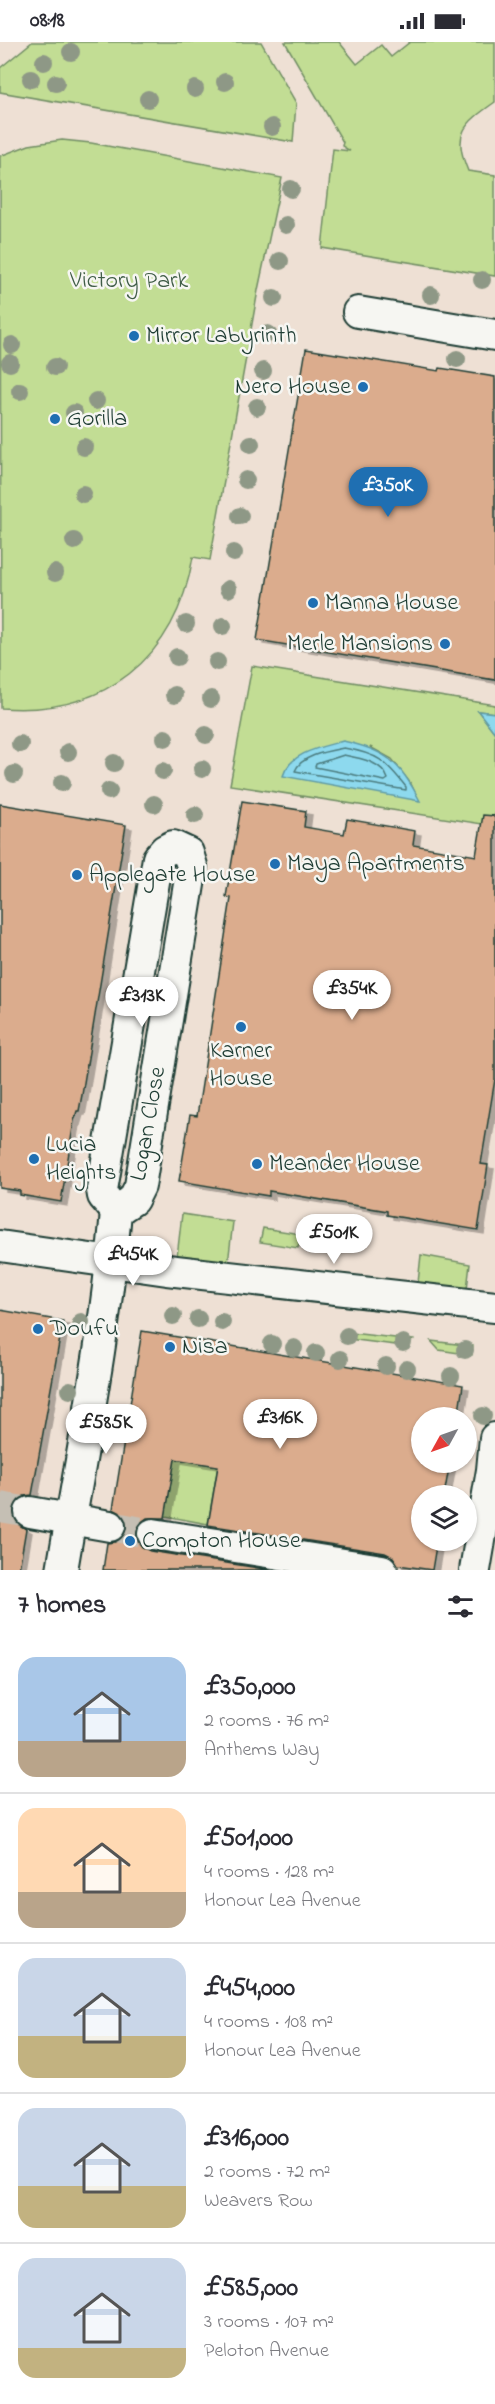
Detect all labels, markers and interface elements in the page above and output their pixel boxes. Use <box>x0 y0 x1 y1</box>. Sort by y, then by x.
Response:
text: 08:18 <box>30 5 65 37</box>
park label: Victory Park <box>69 264 189 300</box>
place label: Mirror Labyrinth <box>146 319 297 355</box>
marker: Mirror Labyrinth <box>127 329 141 343</box>
place label: Nero House <box>235 370 351 405</box>
marker: Nero House <box>356 380 370 394</box>
place label: Gorilla <box>67 402 127 437</box>
marker: Gorilla <box>48 412 62 426</box>
pin: £350K <box>346 467 430 518</box>
text: £350K <box>363 472 413 501</box>
place label: Manna House <box>325 586 458 621</box>
marker: Manna House <box>306 596 320 610</box>
place label: Merle Mansions <box>287 627 433 662</box>
marker: Merle Mansions <box>438 637 452 651</box>
place label: Maya Apartments <box>287 847 465 883</box>
marker: Maya Apartments <box>268 857 282 871</box>
place label: Applegate House <box>89 858 256 893</box>
marker: Applegate House <box>70 868 84 882</box>
pin: £354K <box>310 970 394 1021</box>
text: £354K <box>327 975 377 1004</box>
pin: £313K <box>100 977 184 1028</box>
text: £313K <box>119 982 165 1011</box>
marker: Karner House <box>234 1020 248 1034</box>
place label: Karner House <box>209 1034 273 1097</box>
street label: Logan Close <box>122 1064 176 1184</box>
place label: Lucia Heights <box>46 1128 117 1191</box>
place label: Meander House <box>269 1147 420 1182</box>
marker: Lucia Heights <box>27 1152 41 1166</box>
marker: Meander House <box>250 1157 264 1171</box>
pin: £501K <box>292 1214 376 1265</box>
text: £501K <box>310 1219 358 1248</box>
pin: £454K <box>91 1236 175 1287</box>
text: £454K <box>108 1241 158 1270</box>
place label: Doufu <box>49 1312 119 1347</box>
marker: Doufu <box>31 1322 45 1336</box>
place label: Nisa <box>182 1330 228 1365</box>
marker: Nisa <box>163 1340 177 1354</box>
pin: £316K <box>238 1399 322 1450</box>
pin: £585K <box>64 1404 148 1455</box>
text: £316K <box>257 1404 303 1433</box>
north arrow <box>411 1407 477 1473</box>
map controls <box>411 1407 477 1551</box>
text: £585K <box>80 1409 132 1438</box>
button: layers <box>411 1485 477 1551</box>
place label: Compton House <box>142 1524 301 1559</box>
marker: Compton House <box>123 1534 137 1548</box>
text: 7 homes <box>18 1587 106 1625</box>
icon: filters <box>444 1590 477 1623</box>
text: £350,000 <box>204 1669 295 1707</box>
icon: home <box>66 1681 138 1753</box>
text: 2 rooms · 76 m² <box>204 1707 329 1736</box>
text: Anthems Way <box>204 1736 319 1765</box>
text: £501,000 <box>204 1820 293 1858</box>
icon: home <box>66 1832 138 1904</box>
text: 4 rooms · 128 m² <box>204 1858 334 1887</box>
text: Honour Lea Avenue <box>204 1887 361 1916</box>
text: £454,000 <box>204 1970 295 2008</box>
icon: home <box>66 1982 138 2054</box>
text: 4 rooms · 108 m² <box>204 2008 333 2037</box>
text: Honour Lea Avenue <box>204 2037 361 2066</box>
text: £316,000 <box>204 2120 289 2158</box>
icon: home <box>66 2132 138 2204</box>
text: 2 rooms · 72 m² <box>204 2158 331 2187</box>
text: Weavers Row <box>204 2187 313 2216</box>
text: £585,000 <box>204 2270 298 2308</box>
icon: home <box>66 2282 138 2354</box>
text: 3 rooms · 107 m² <box>204 2308 334 2337</box>
text: Peloton Avenue <box>204 2337 329 2366</box>

